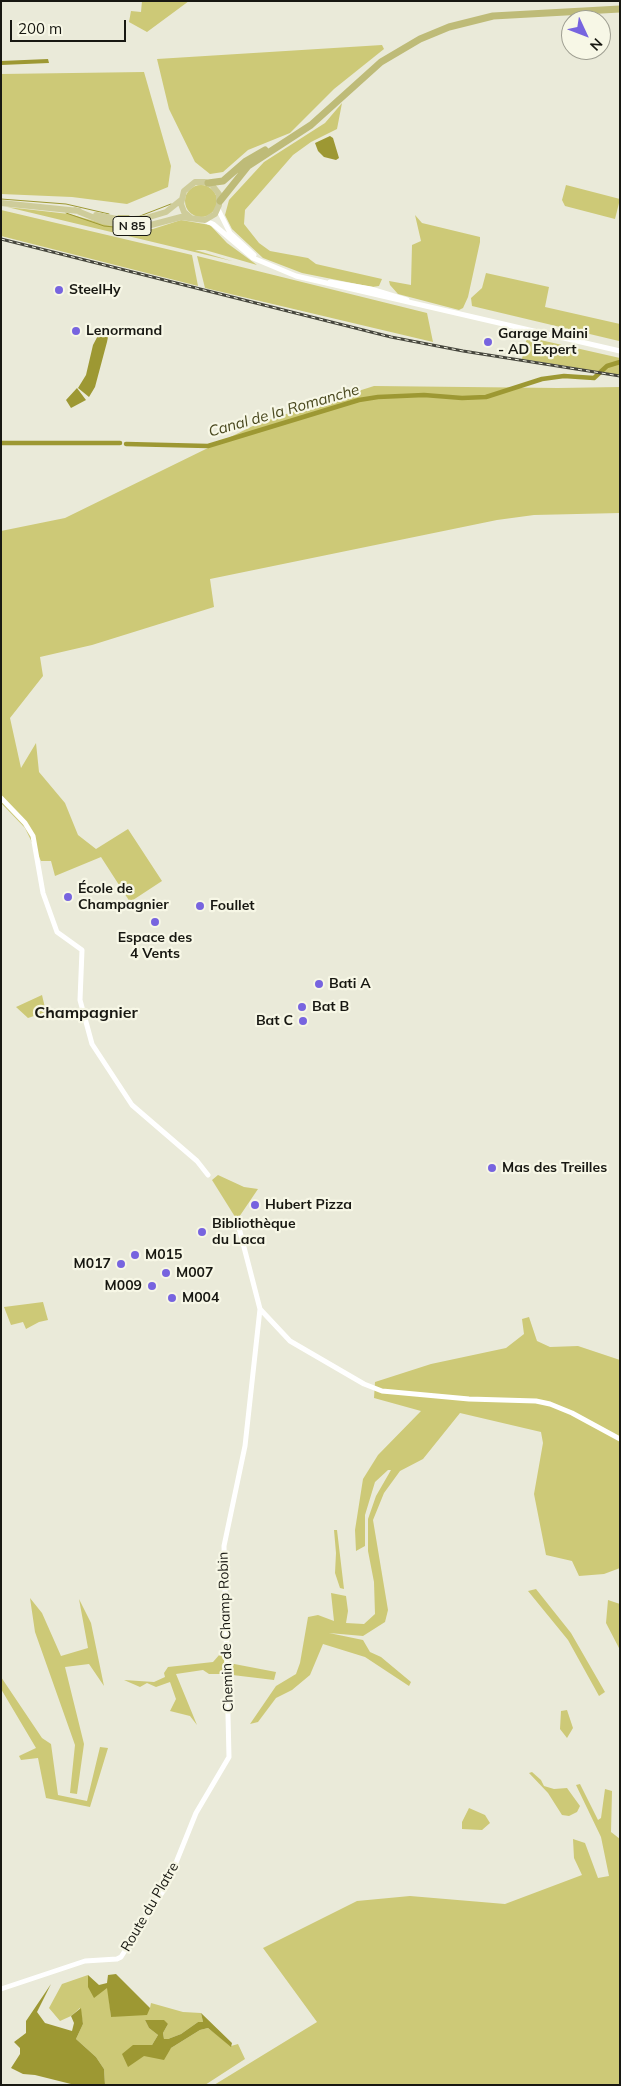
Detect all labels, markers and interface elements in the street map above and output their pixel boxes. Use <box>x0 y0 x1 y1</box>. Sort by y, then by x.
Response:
scale bar <box>12 10 129 42</box>
north arrow <box>561 10 611 60</box>
text: 200 m <box>18 19 62 38</box>
text: N <box>586 35 606 55</box>
road number: N 85 <box>113 217 151 236</box>
place label: SteelHy <box>69 282 121 298</box>
marker: SteelHy <box>53 284 65 296</box>
place label: Lenormand <box>86 323 162 339</box>
marker: Lenormand <box>70 325 82 337</box>
place label: Garage Maini - AD Expert <box>498 326 588 358</box>
marker: Garage Maini - AD Expert <box>482 336 494 348</box>
water label: Canal de la Romanche <box>207 381 361 441</box>
place label: École de Champagnier <box>78 881 169 914</box>
marker: École de Champagnier <box>62 891 74 903</box>
place label: Foullet <box>210 898 255 914</box>
marker: Foullet <box>194 900 206 912</box>
marker: Espace des 4 Vents <box>149 916 161 928</box>
place label: Espace des 4 Vents <box>118 930 192 962</box>
place label: Bati A <box>329 976 371 992</box>
marker: Bati A <box>313 978 325 990</box>
place label: Bat B <box>312 999 349 1015</box>
marker: Bat B <box>296 1001 308 1013</box>
district label: Champagnier <box>34 1003 138 1023</box>
place label: Bat C <box>256 1013 293 1029</box>
marker: Bat C <box>297 1015 309 1027</box>
place label: Mas des Treilles <box>502 1160 607 1176</box>
marker: Mas des Treilles <box>486 1162 498 1174</box>
place label: Hubert Pizza <box>265 1197 352 1213</box>
marker: Hubert Pizza <box>249 1199 261 1211</box>
place label: Bibliothèque du Laca <box>212 1216 296 1248</box>
marker: Bibliothèque du Laca <box>196 1226 208 1238</box>
place label: M015 <box>145 1247 182 1263</box>
marker: M015 <box>129 1249 141 1261</box>
place label: M017 <box>74 1256 111 1272</box>
marker: M017 <box>115 1258 127 1270</box>
place label: M007 <box>176 1265 213 1281</box>
marker: M007 <box>160 1267 172 1279</box>
place label: M009 <box>105 1278 142 1294</box>
marker: M009 <box>146 1280 158 1292</box>
place label: M004 <box>182 1290 219 1306</box>
marker: M004 <box>166 1292 178 1304</box>
street label: Chemin de Champ Robin <box>215 1551 237 1713</box>
street label: Route du Platre <box>118 1859 182 1955</box>

